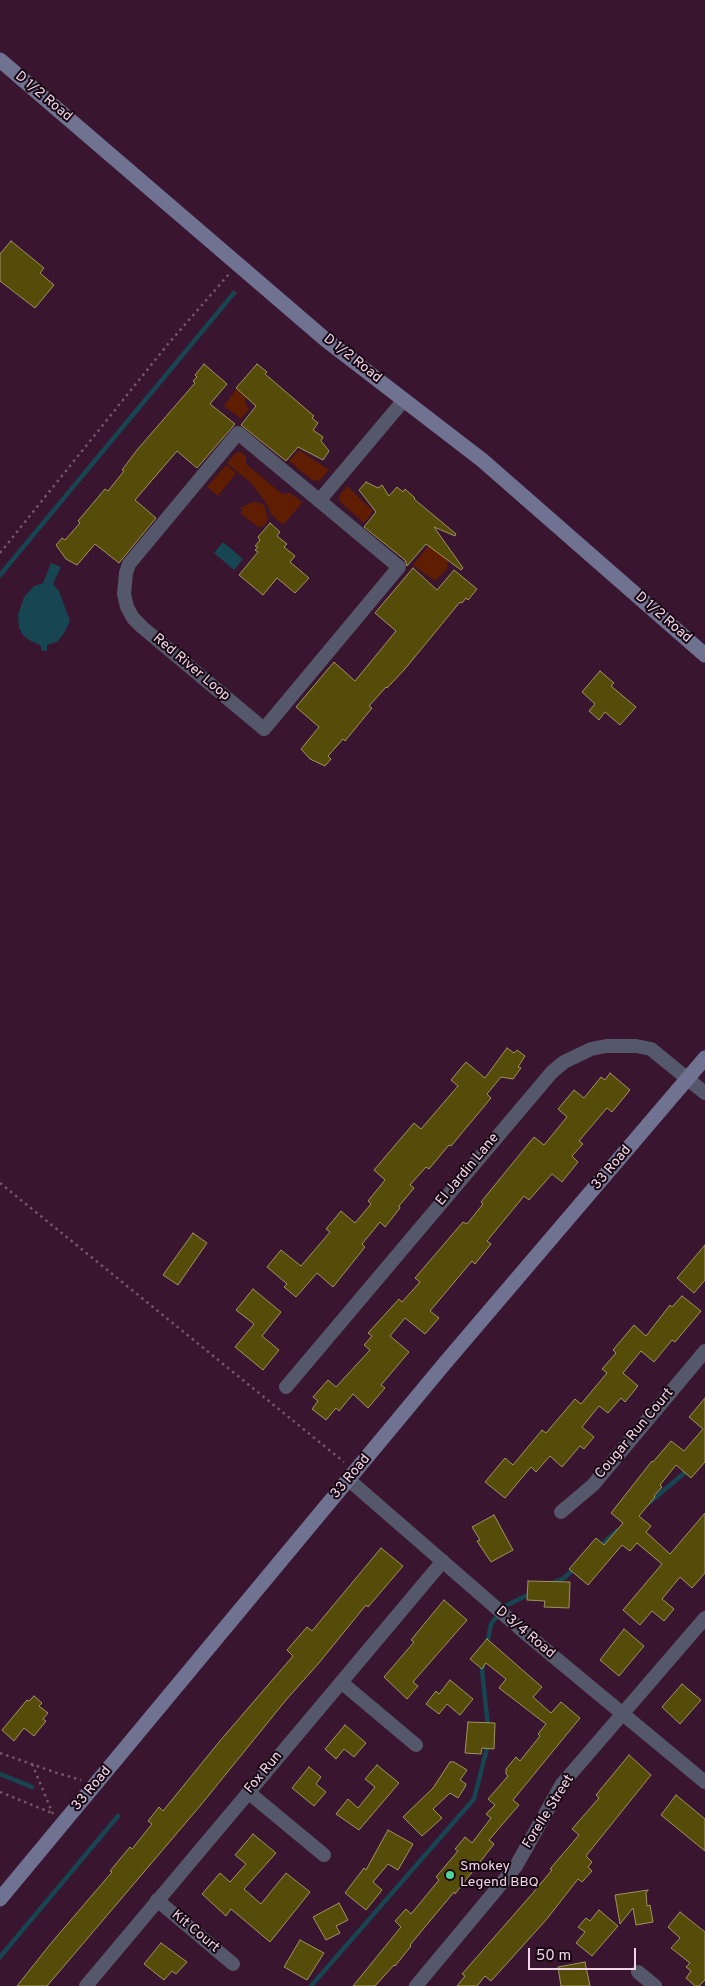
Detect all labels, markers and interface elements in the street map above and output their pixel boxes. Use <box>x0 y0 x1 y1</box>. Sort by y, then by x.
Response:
street label: D 1/2 Road <box>11 68 75 126</box>
street label: D 1/2 Road <box>320 331 384 387</box>
street label: D 1/2 Road <box>631 589 695 647</box>
street label: Red River Loop <box>149 631 233 705</box>
street label: El Jardin Lane <box>433 1130 503 1210</box>
street label: 33 Road <box>589 1142 635 1194</box>
street label: Cougar Run Court <box>592 1385 678 1483</box>
street label: 33 Road <box>328 1451 374 1503</box>
street label: D 3/4 Road <box>492 1603 558 1663</box>
street label: Fox Run <box>242 1749 286 1797</box>
street label: 33 Road <box>69 1763 115 1815</box>
street label: Forelle Street <box>520 1772 578 1852</box>
place label: Smokey Legend BBQ <box>460 1859 539 1891</box>
marker: Smokey Legend BBQ <box>444 1869 456 1881</box>
street label: Kit Court <box>168 1907 222 1957</box>
scale bar <box>530 1938 638 1970</box>
text: 50 m <box>536 1947 571 1966</box>

